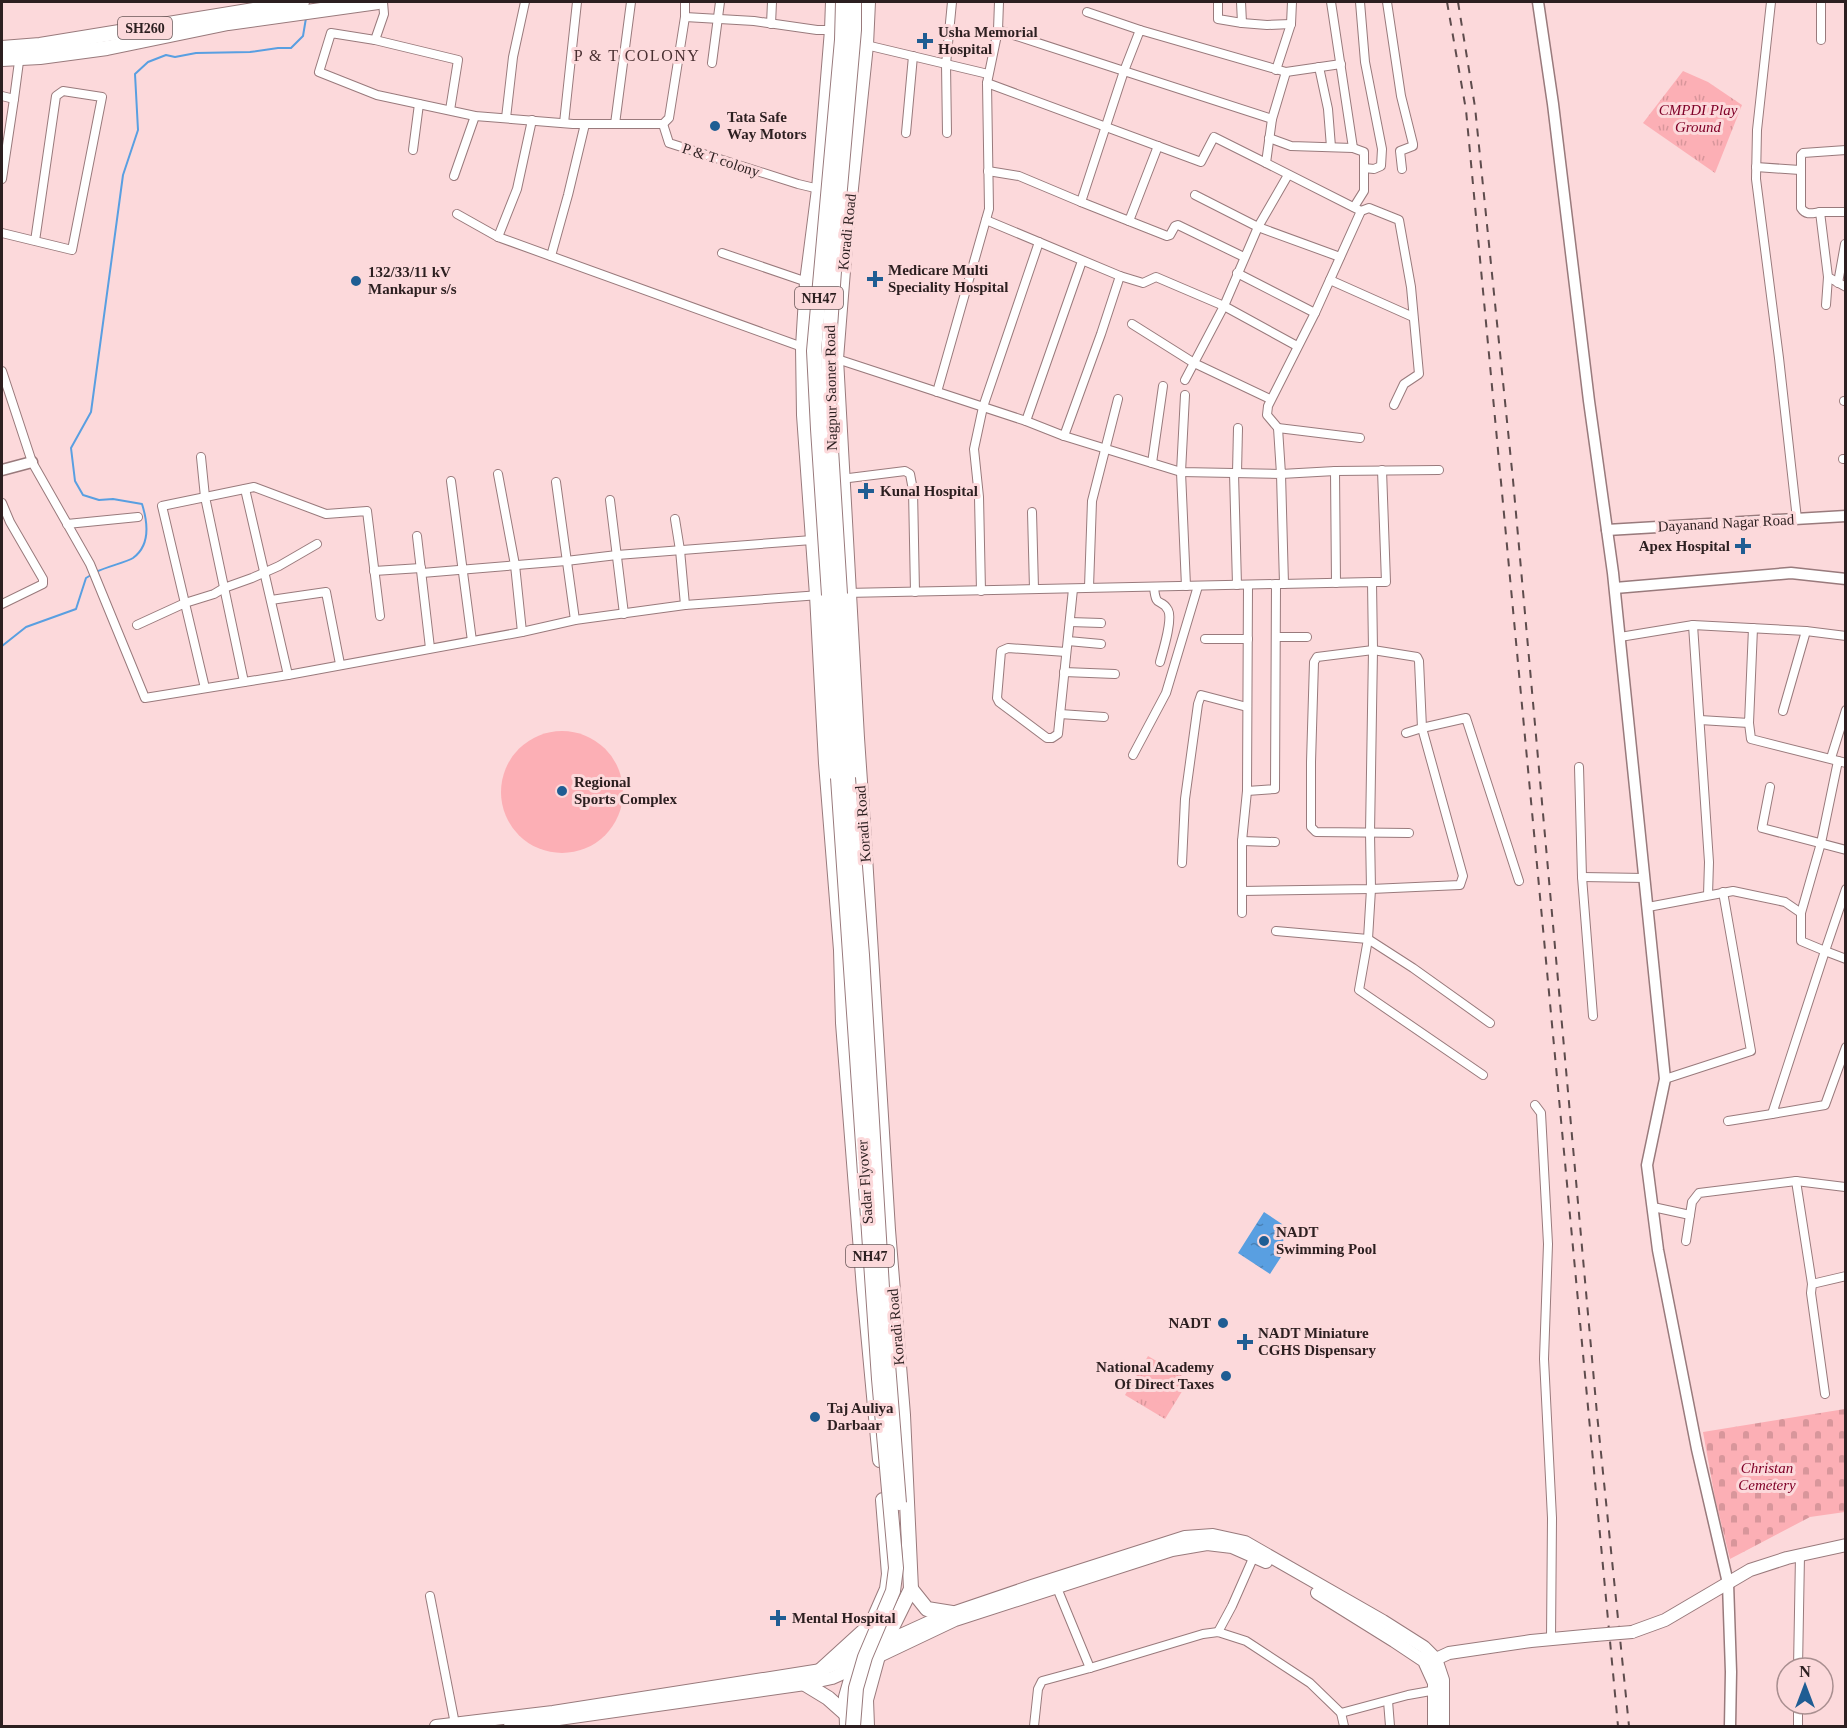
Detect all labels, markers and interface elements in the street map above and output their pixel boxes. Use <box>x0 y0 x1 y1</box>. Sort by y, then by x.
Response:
road number: SH260 <box>118 17 172 39</box>
place label: Usha Memorial Hospital <box>938 24 1038 57</box>
marker: Usha Memorial Hospital <box>916 32 934 50</box>
district label: P & T COLONY <box>574 47 700 64</box>
park label: CMPDI Play Ground <box>1659 102 1738 135</box>
place label: Tata Safe Way Motors <box>727 109 807 142</box>
marker: Tata Safe Way Motors <box>708 119 722 133</box>
street label: P & T colony <box>680 140 762 180</box>
street label: Koradi Road <box>835 192 859 271</box>
place label: Medicare Multi Speciality Hospital <box>888 262 1008 295</box>
place label: 132/33/11 kV Mankapur s/s <box>368 264 457 297</box>
marker: Medicare Multi Speciality Hospital <box>866 270 884 288</box>
marker: 132/33/11 kV Mankapur s/s <box>349 274 363 288</box>
road number: NH47 <box>795 287 843 309</box>
street label: Nagpur Saoner Road <box>822 324 840 451</box>
marker: Kunal Hospital <box>857 482 875 500</box>
place label: Kunal Hospital <box>880 483 978 499</box>
street label: Dayanand Nagar Road <box>1657 511 1795 535</box>
marker: Apex Hospital <box>1734 537 1752 555</box>
place label: Apex Hospital <box>1639 538 1730 554</box>
place label: Regional Sports Complex <box>574 774 677 807</box>
marker: Regional Sports Complex <box>555 784 569 798</box>
street label: Koradi Road <box>852 785 874 863</box>
street label: Sadar Flyover <box>854 1139 876 1225</box>
place label: NADT Swimming Pool <box>1276 1224 1376 1257</box>
marker: NADT Swimming Pool <box>1257 1234 1271 1248</box>
road number: NH47 <box>846 1245 894 1267</box>
street label: Koradi Road <box>885 1287 907 1366</box>
place label: NADT <box>1168 1315 1211 1331</box>
marker: NADT <box>1216 1316 1230 1330</box>
place label: NADT Miniature CGHS Dispensary <box>1258 1325 1376 1358</box>
marker: NADT Miniature CGHS Dispensary <box>1236 1333 1254 1351</box>
place label: National Academy Of Direct Taxes <box>1096 1359 1214 1392</box>
marker: National Academy Of Direct Taxes <box>1219 1369 1233 1383</box>
place label: Taj Auliya Darbaar <box>827 1400 894 1433</box>
marker: Taj Auliya Darbaar <box>808 1410 822 1424</box>
park label: Christan Cemetery <box>1738 1460 1796 1493</box>
marker: Mental Hospital <box>769 1609 787 1627</box>
place label: Mental Hospital <box>792 1610 896 1626</box>
north arrow <box>1775 1656 1835 1716</box>
text: N <box>1799 1663 1811 1680</box>

